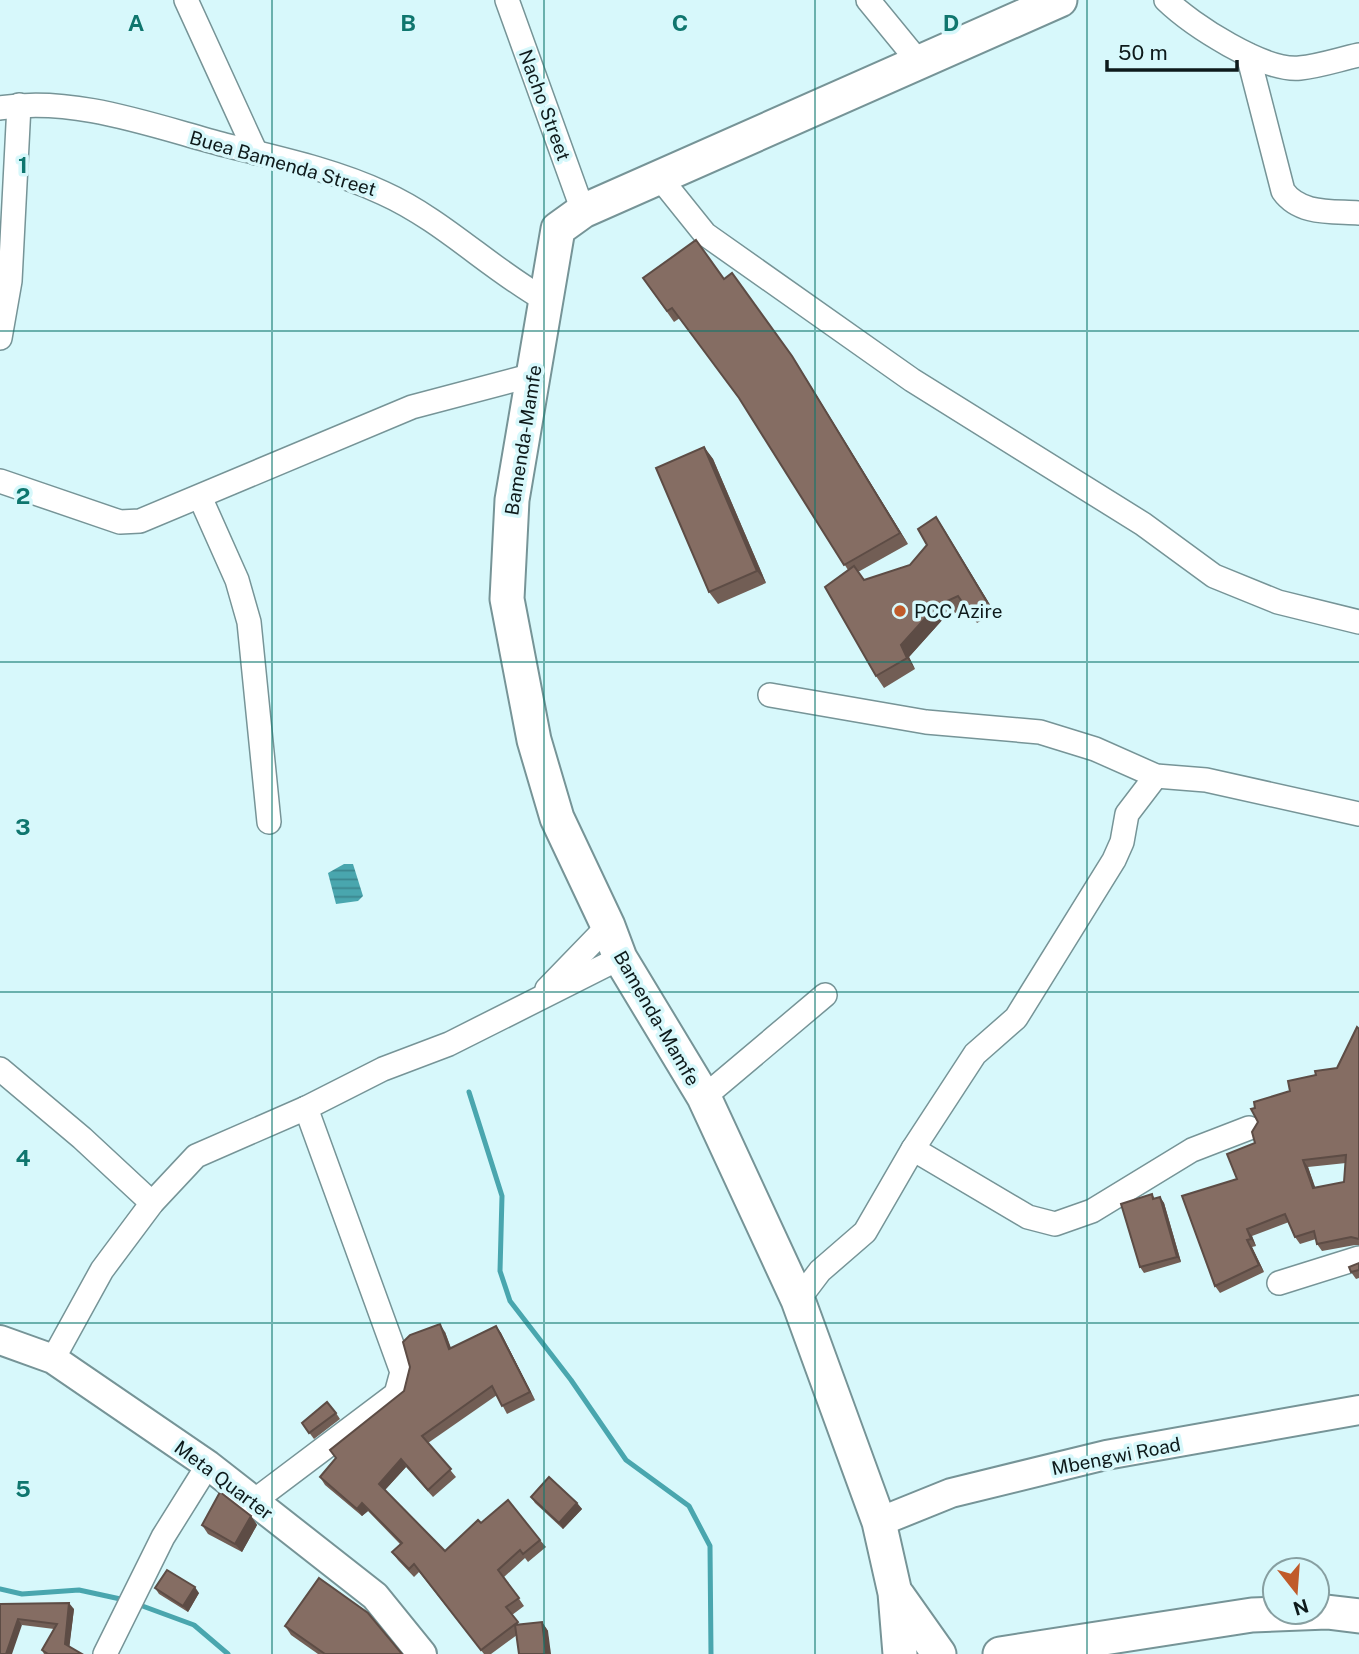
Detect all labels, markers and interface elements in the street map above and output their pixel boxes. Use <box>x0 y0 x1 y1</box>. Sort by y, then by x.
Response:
text: A <box>128 9 145 36</box>
text: B <box>400 9 416 36</box>
text: C <box>672 9 688 36</box>
text: D <box>943 9 959 36</box>
scale bar <box>1107 28 1236 72</box>
text: 50 m <box>1118 40 1168 65</box>
street label: Nacho Street <box>515 46 575 164</box>
street label: Buea Bamenda Street <box>187 126 379 200</box>
text: 1 <box>18 151 28 178</box>
street label: Bamenda-Mamfe <box>500 363 546 517</box>
text: 2 <box>16 482 30 509</box>
place label: PCC Azire <box>914 600 1003 622</box>
marker: PCC Azire <box>892 603 908 619</box>
text: 3 <box>15 813 31 840</box>
street label: Bamenda-Mamfe <box>609 947 705 1089</box>
text: 4 <box>15 1144 31 1171</box>
street label: Mbengwi Road <box>1050 1433 1182 1479</box>
street label: Meta Quarter <box>170 1436 278 1524</box>
text: 5 <box>15 1475 31 1502</box>
north arrow <box>1261 1556 1331 1626</box>
text: N <box>1291 1595 1311 1620</box>

